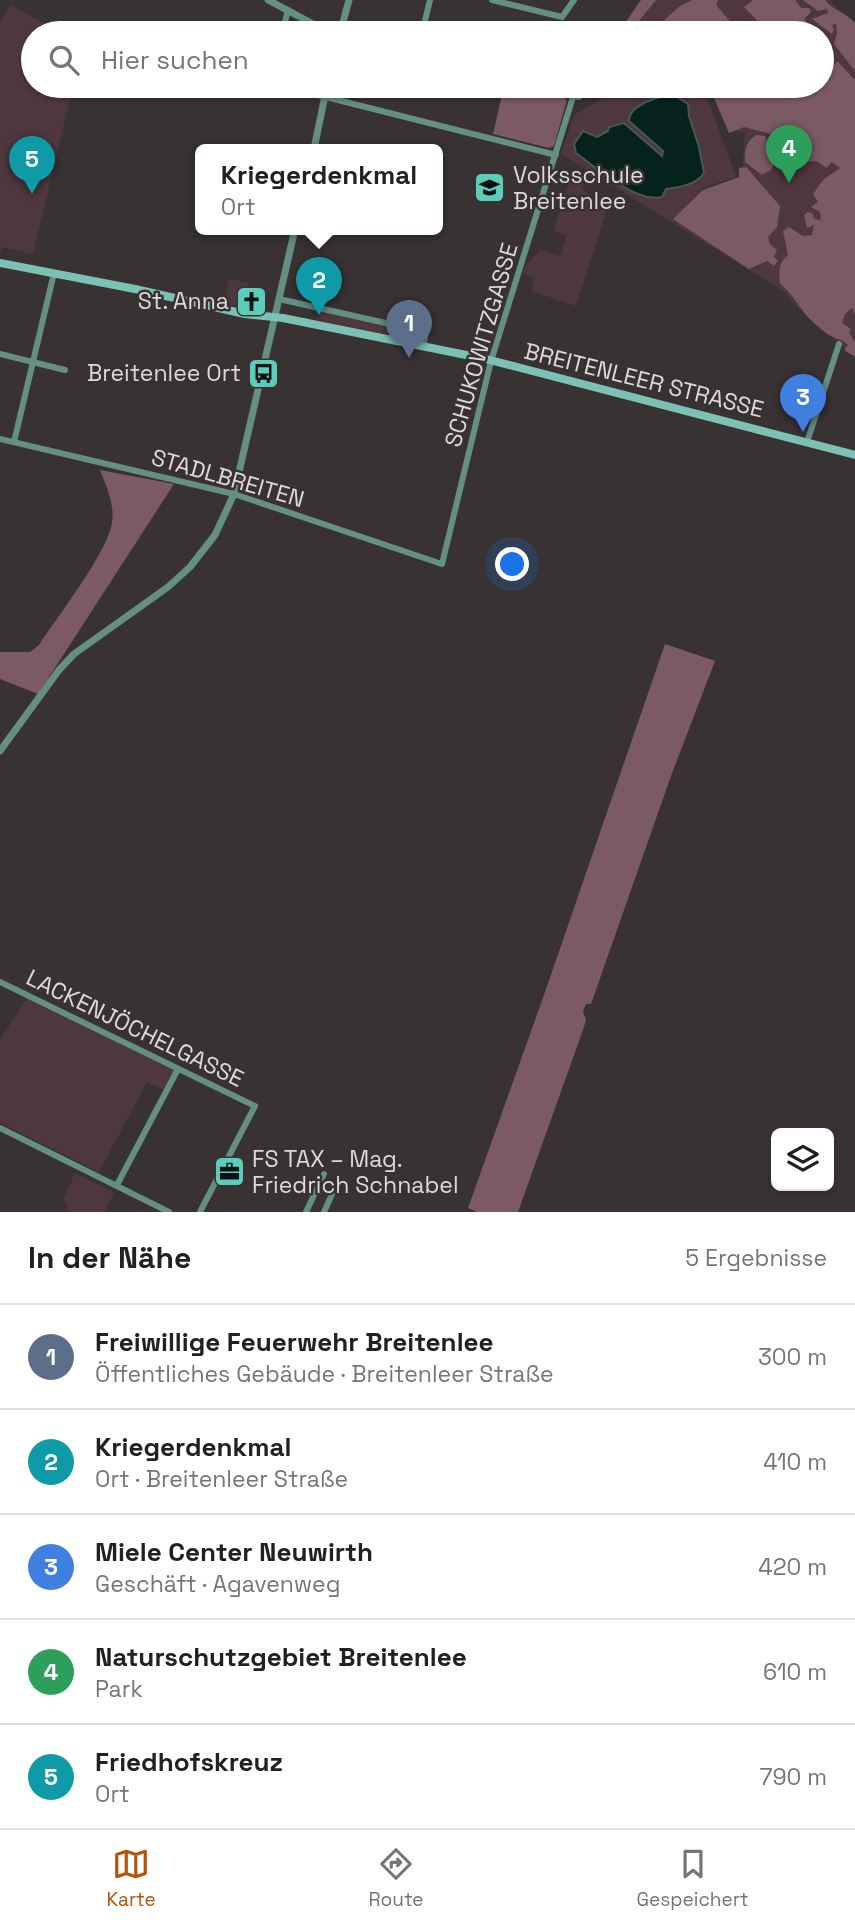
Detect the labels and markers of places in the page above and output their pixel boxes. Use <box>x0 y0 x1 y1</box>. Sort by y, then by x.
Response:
pin: 4 <box>766 125 812 183</box>
pin: 5 <box>9 136 55 194</box>
place label: Volksschule Breitenlee <box>513 160 644 216</box>
school or university icon: Volksschule Breitenlee <box>473 171 507 205</box>
pin: 2 <box>296 257 342 315</box>
church icon: St. Anna <box>235 284 269 318</box>
place label: St. Anna <box>138 286 229 316</box>
pin: 1 <box>386 300 432 358</box>
bus stop icon: Breitenlee Ort <box>247 356 281 390</box>
place label: Breitenlee Ort <box>87 358 241 388</box>
pin: 3 <box>780 374 826 432</box>
place label: FS TAX – Mag. Friedrich Schnabel <box>252 1144 459 1200</box>
office icon: FS TAX – Mag. Friedrich Schnabel <box>212 1155 246 1189</box>

